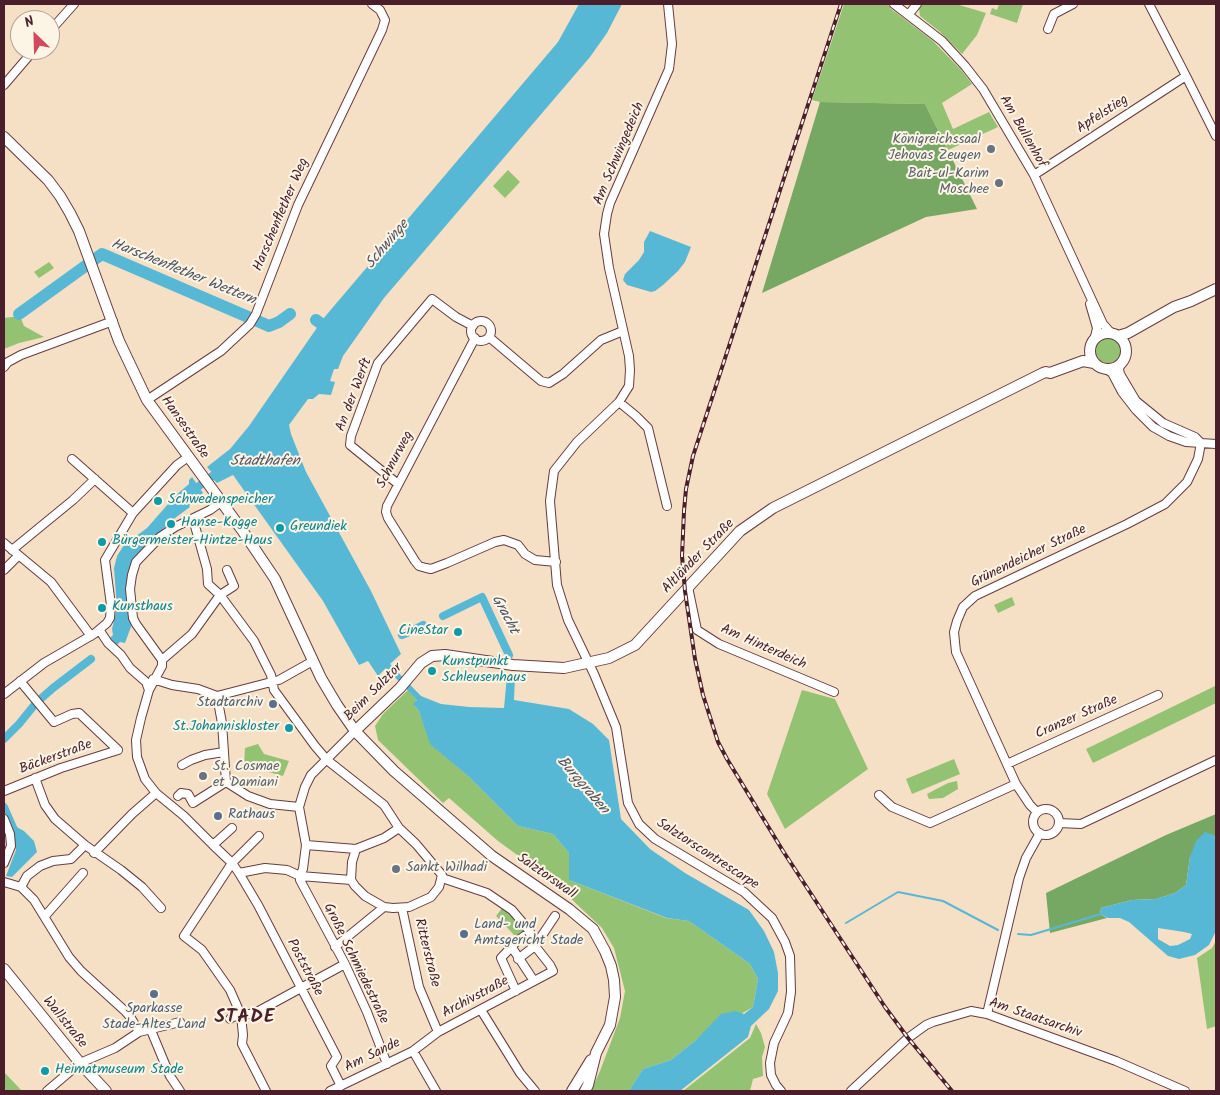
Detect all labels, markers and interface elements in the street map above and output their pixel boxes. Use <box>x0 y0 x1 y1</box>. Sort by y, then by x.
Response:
north arrow <box>10 10 60 60</box>
text: N <box>21 10 38 34</box>
street label: Apfelstieg <box>1074 92 1132 138</box>
street label: Am Bullenhof <box>995 93 1049 171</box>
street label: Am Schwingedeich <box>591 100 649 208</box>
place label: Königreichssaal Jehovas Zeugen <box>888 133 981 166</box>
marker: Königreichssaal Jehovas Zeugen <box>985 143 997 155</box>
street label: Harschenflether Weg <box>251 156 313 274</box>
place label: Bait-ul-Karim Moschee <box>908 167 989 200</box>
marker: Bait-ul-Karim Moschee <box>993 177 1005 189</box>
water label: Schwinge <box>362 217 414 273</box>
water label: Harschenflether Wettern <box>108 236 258 310</box>
street label: An der Werft <box>333 356 377 434</box>
street label: Hansestraße <box>156 393 212 463</box>
street label: Schnurweg <box>374 429 418 491</box>
water label: Stadthafen <box>230 453 300 471</box>
place label: Schwedenspeicher <box>168 493 273 509</box>
marker: Schwedenspeicher <box>152 495 164 507</box>
place label: Hanse-Kogge <box>181 516 257 532</box>
street label: Altländer Straße <box>659 516 739 598</box>
marker: Hanse-Kogge <box>165 518 177 530</box>
place label: Greundiek <box>290 520 347 536</box>
marker: Greundiek <box>274 522 286 534</box>
street label: Grünendeicher Straße <box>968 522 1090 592</box>
place label: Bürgermeister-Hintze-Haus <box>112 534 272 550</box>
marker: Bürgermeister-Hintze-Haus <box>96 536 108 548</box>
water label: Gracht <box>486 592 522 638</box>
place label: Kunsthaus <box>112 600 173 616</box>
marker: Kunsthaus <box>96 602 108 614</box>
street label: Am Hinterdeich <box>717 622 809 674</box>
place label: CineStar <box>398 624 448 640</box>
marker: CineStar <box>452 626 464 638</box>
place label: Kunstpunkt Schleusenhaus <box>442 655 526 688</box>
street label: Beim Salztor <box>341 660 407 726</box>
marker: Kunstpunkt Schleusenhaus <box>426 665 438 677</box>
street label: Cranzer Straße <box>1033 692 1121 744</box>
place label: Stadtarchiv <box>197 696 263 712</box>
marker: Stadtarchiv <box>267 698 279 710</box>
place label: St.Johanniskloster <box>173 720 279 736</box>
marker: St.Johanniskloster <box>283 722 295 734</box>
street label: Bäckerstraße <box>17 737 95 779</box>
water label: Burggraben <box>552 753 612 819</box>
place label: St. Cosmae et Damiani <box>213 760 279 792</box>
marker: St. Cosmae et Damiani <box>197 770 209 782</box>
place label: Rathaus <box>228 808 275 824</box>
marker: Rathaus <box>212 810 224 822</box>
street label: Salztorscontrescarpe <box>653 816 761 894</box>
street label: Salztorswall <box>513 850 579 904</box>
place label: Sankt Wilhadi <box>406 861 487 877</box>
marker: Sankt Wilhadi <box>390 863 402 875</box>
street label: Große Schmiedestraße <box>319 901 391 1027</box>
street label: Ritterstraße <box>409 917 443 989</box>
place label: Land- und Amtsgericht Stade <box>474 918 583 950</box>
marker: Land- und Amtsgericht Stade <box>458 928 470 940</box>
street label: Poststraße <box>282 937 326 999</box>
street label: Archivstraße <box>440 973 512 1023</box>
marker: Sparkasse Stade-Altes Land <box>148 988 160 1000</box>
street label: Wallstraße <box>38 994 90 1052</box>
street label: Am Staatsarchiv <box>986 995 1084 1043</box>
place label: Sparkasse Stade-Altes Land <box>102 1002 206 1034</box>
district label: STADE <box>214 1008 276 1030</box>
street label: Am Sande <box>342 1035 404 1077</box>
place label: Heimatmuseum Stade <box>55 1063 183 1079</box>
marker: Heimatmuseum Stade <box>39 1065 51 1077</box>

